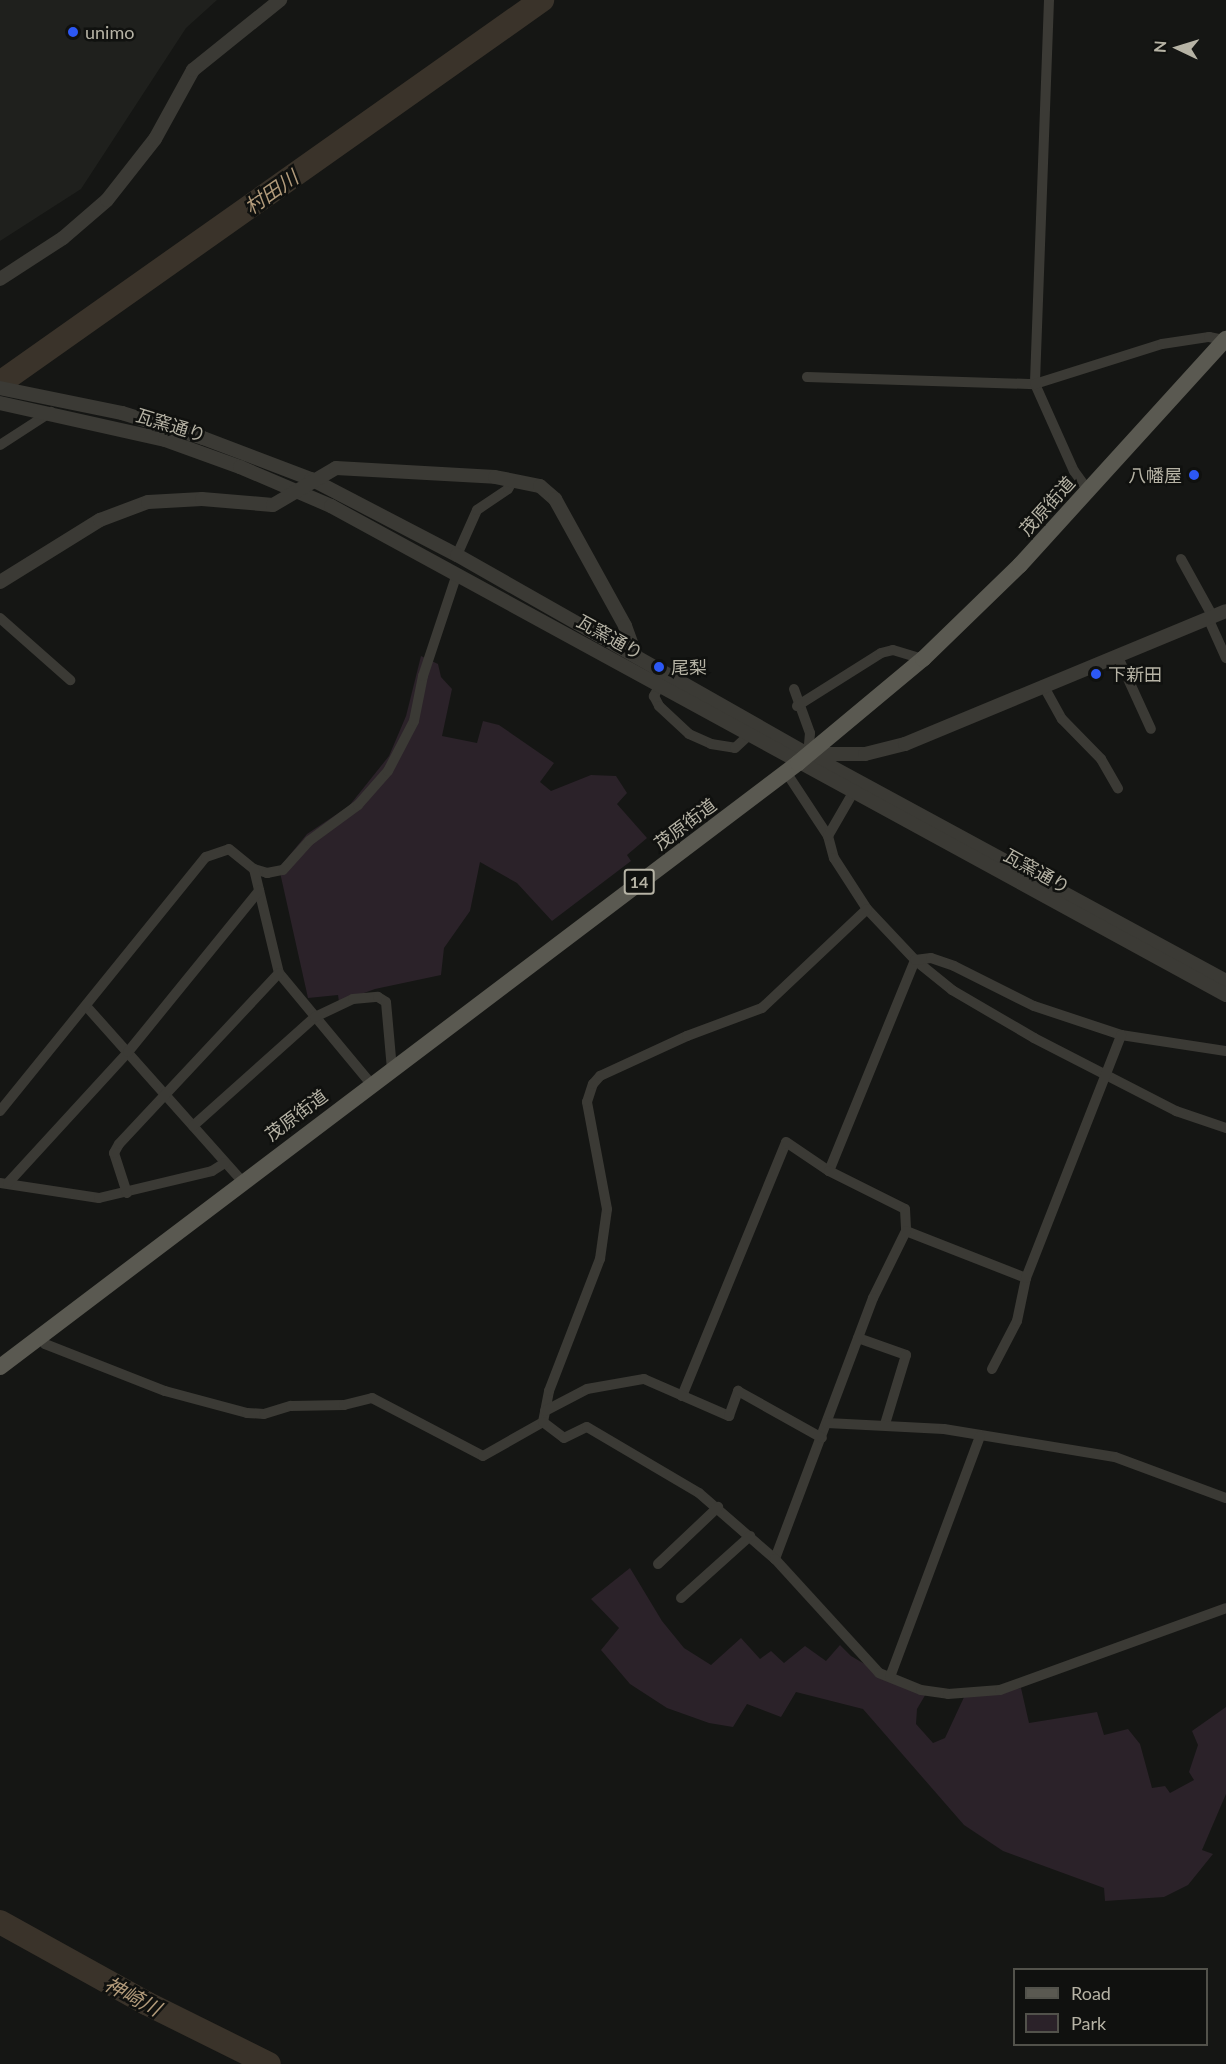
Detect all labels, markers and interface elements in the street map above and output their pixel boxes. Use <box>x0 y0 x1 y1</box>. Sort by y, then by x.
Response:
north arrow <box>1148 18 1208 78</box>
place label: unimo <box>85 21 134 43</box>
marker: unimo <box>66 25 80 39</box>
text: N <box>1150 40 1169 54</box>
water label: 村田川 <box>240 165 302 219</box>
street label: 瓦窯通り <box>133 404 209 446</box>
place label: 八幡屋 <box>1128 464 1182 486</box>
marker: 八幡屋 <box>1187 468 1201 482</box>
street label: 茂原街道 <box>1015 472 1079 540</box>
street label: 瓦窯通り <box>573 610 647 664</box>
place label: 尾梨 <box>671 656 707 678</box>
marker: 尾梨 <box>652 660 666 674</box>
place label: 下新田 <box>1108 663 1162 685</box>
marker: 下新田 <box>1089 667 1103 681</box>
street label: 茂原街道 <box>650 794 720 854</box>
street label: 瓦窯通り <box>1000 844 1074 898</box>
road number: 14 <box>622 869 656 895</box>
street label: 茂原街道 <box>261 1085 331 1145</box>
legend <box>1013 1968 1208 2046</box>
water label: 神崎川 <box>101 1971 165 2021</box>
text: Road <box>1071 1982 1111 2004</box>
text: Park <box>1071 2012 1106 2034</box>

